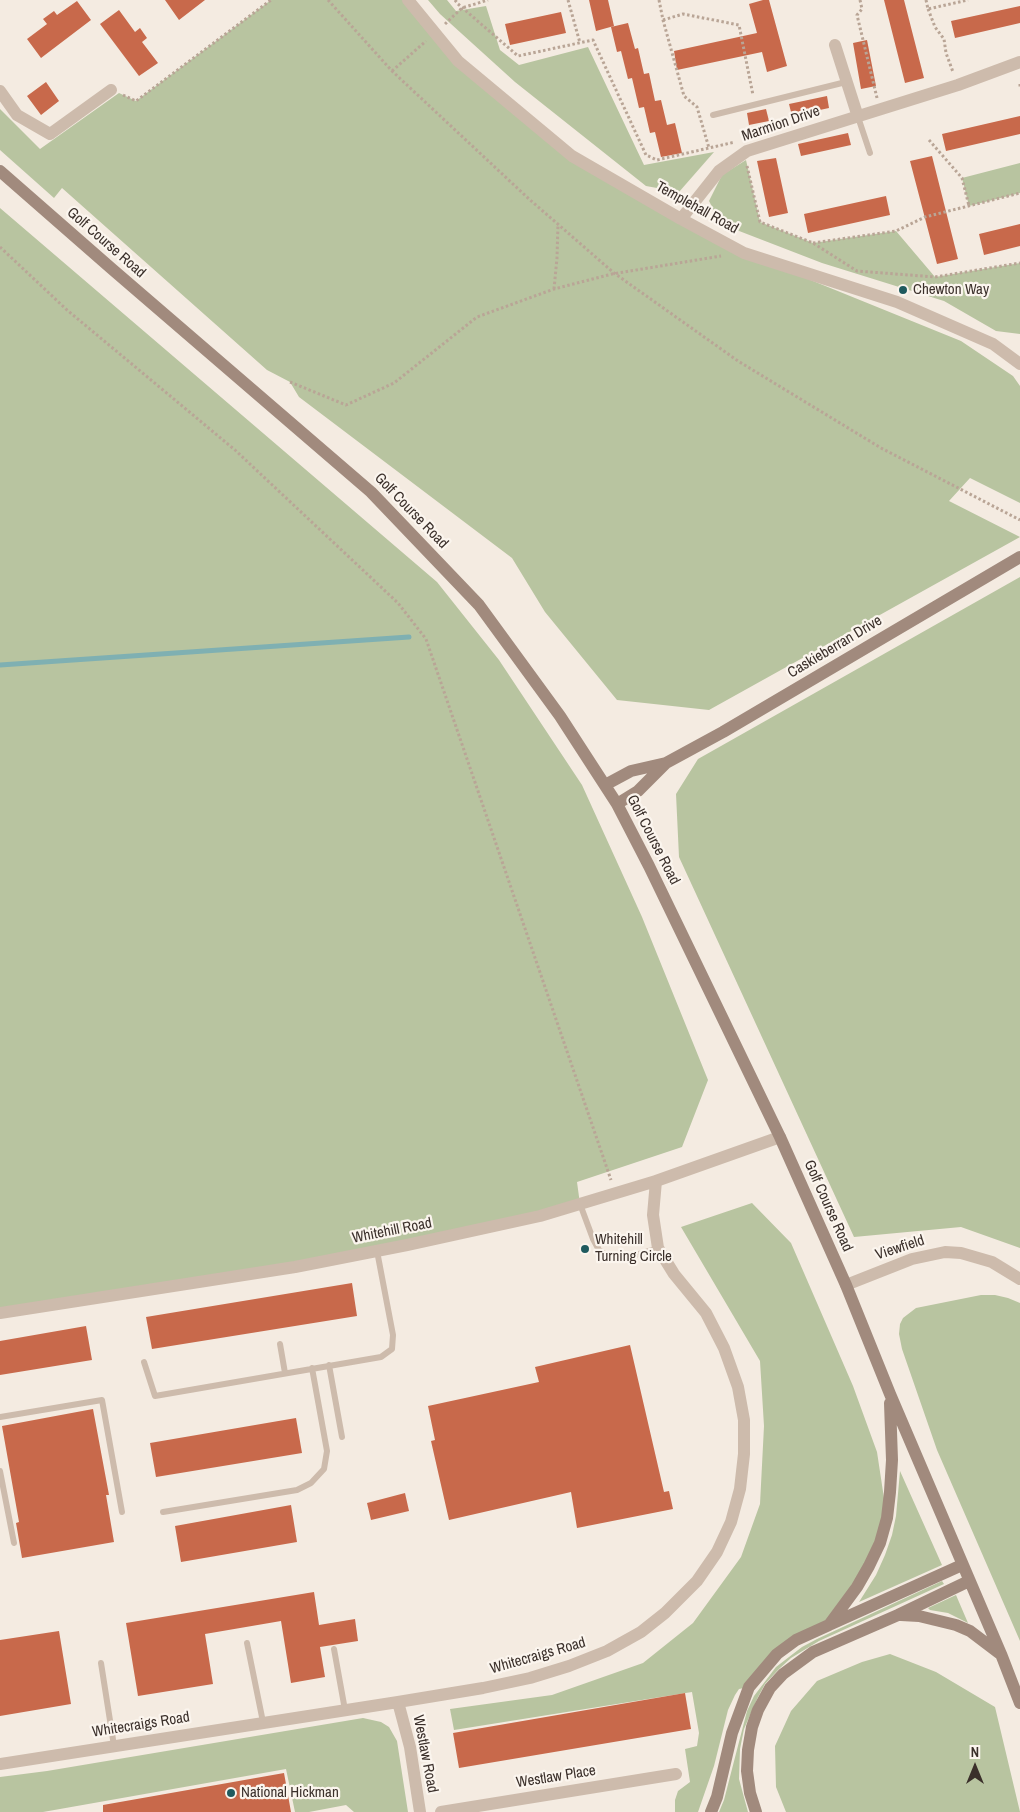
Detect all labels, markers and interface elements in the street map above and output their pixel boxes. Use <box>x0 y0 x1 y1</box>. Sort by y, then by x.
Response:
street label: Marmion Drive <box>740 102 822 146</box>
street label: Templehall Road <box>653 178 741 238</box>
street label: Golf Course Road <box>63 204 149 282</box>
place label: Chewton Way <box>913 281 989 299</box>
marker: Chewton Way <box>897 284 909 296</box>
street label: Golf Course Road <box>370 469 452 553</box>
street label: Caskieberran Drive <box>785 612 885 682</box>
street label: Golf Course Road <box>623 792 683 888</box>
street label: Golf Course Road <box>800 1157 856 1255</box>
street label: Whitehill Road <box>351 1214 433 1248</box>
place label: Whitehill Turning Circle <box>595 1231 672 1266</box>
street label: Viewfield <box>873 1232 927 1264</box>
marker: Whitehill Turning Circle <box>579 1243 591 1255</box>
street label: Whitecraigs Road <box>488 1634 588 1678</box>
street label: Whitecraigs Road <box>91 1708 191 1742</box>
street label: Westlaw Road <box>409 1713 441 1795</box>
north arrow <box>950 1742 1000 1792</box>
text: N <box>971 1743 979 1761</box>
street label: Westlaw Place <box>515 1762 597 1792</box>
place label: National Hickman <box>241 1784 339 1802</box>
marker: National Hickman <box>225 1787 237 1799</box>

